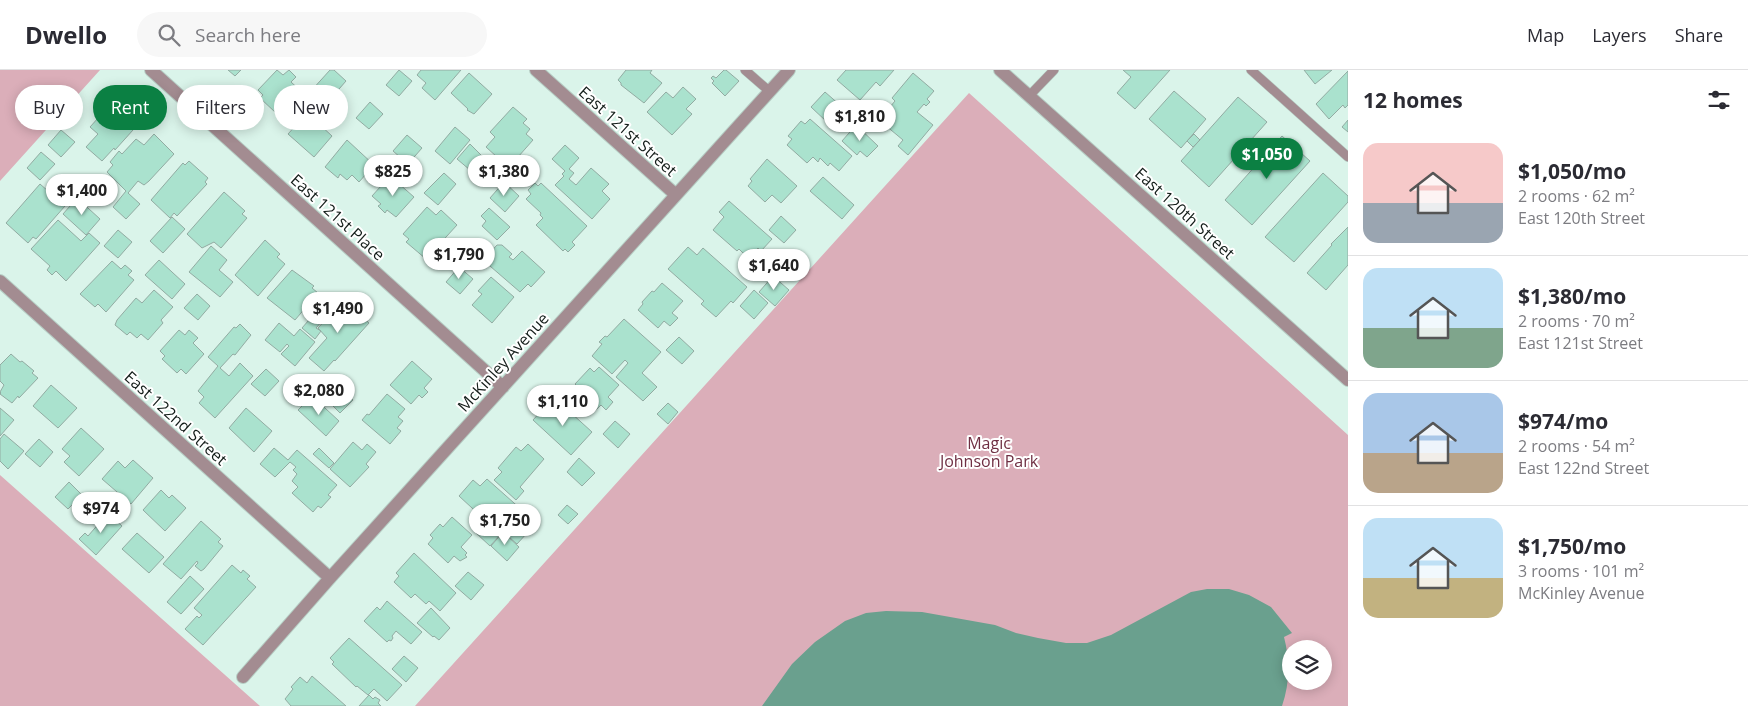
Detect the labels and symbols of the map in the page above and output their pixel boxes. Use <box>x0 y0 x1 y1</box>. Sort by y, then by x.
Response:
street label: East 121st Street <box>574 81 682 181</box>
pin: $1,810 <box>819 100 901 142</box>
pin: $1,050 <box>1226 138 1308 180</box>
pin: $825 <box>363 154 423 197</box>
pin: $1,380 <box>463 154 545 197</box>
street label: East 120th Street <box>1130 162 1240 264</box>
street label: East 121st Place <box>286 169 390 265</box>
pin: $1,400 <box>41 174 123 216</box>
pin: $1,790 <box>418 238 500 280</box>
pin: $1,640 <box>733 248 815 291</box>
pin: $1,490 <box>297 292 379 334</box>
street label: McKinley Avenue <box>452 308 554 416</box>
street label: East 122nd Street <box>120 366 232 470</box>
pin: $2,080 <box>278 374 360 416</box>
pin: $1,110 <box>522 384 604 427</box>
park label: Magic Johnson Park <box>938 432 1039 472</box>
pin: $974 <box>71 492 131 534</box>
pin: $1,750 <box>464 504 546 546</box>

